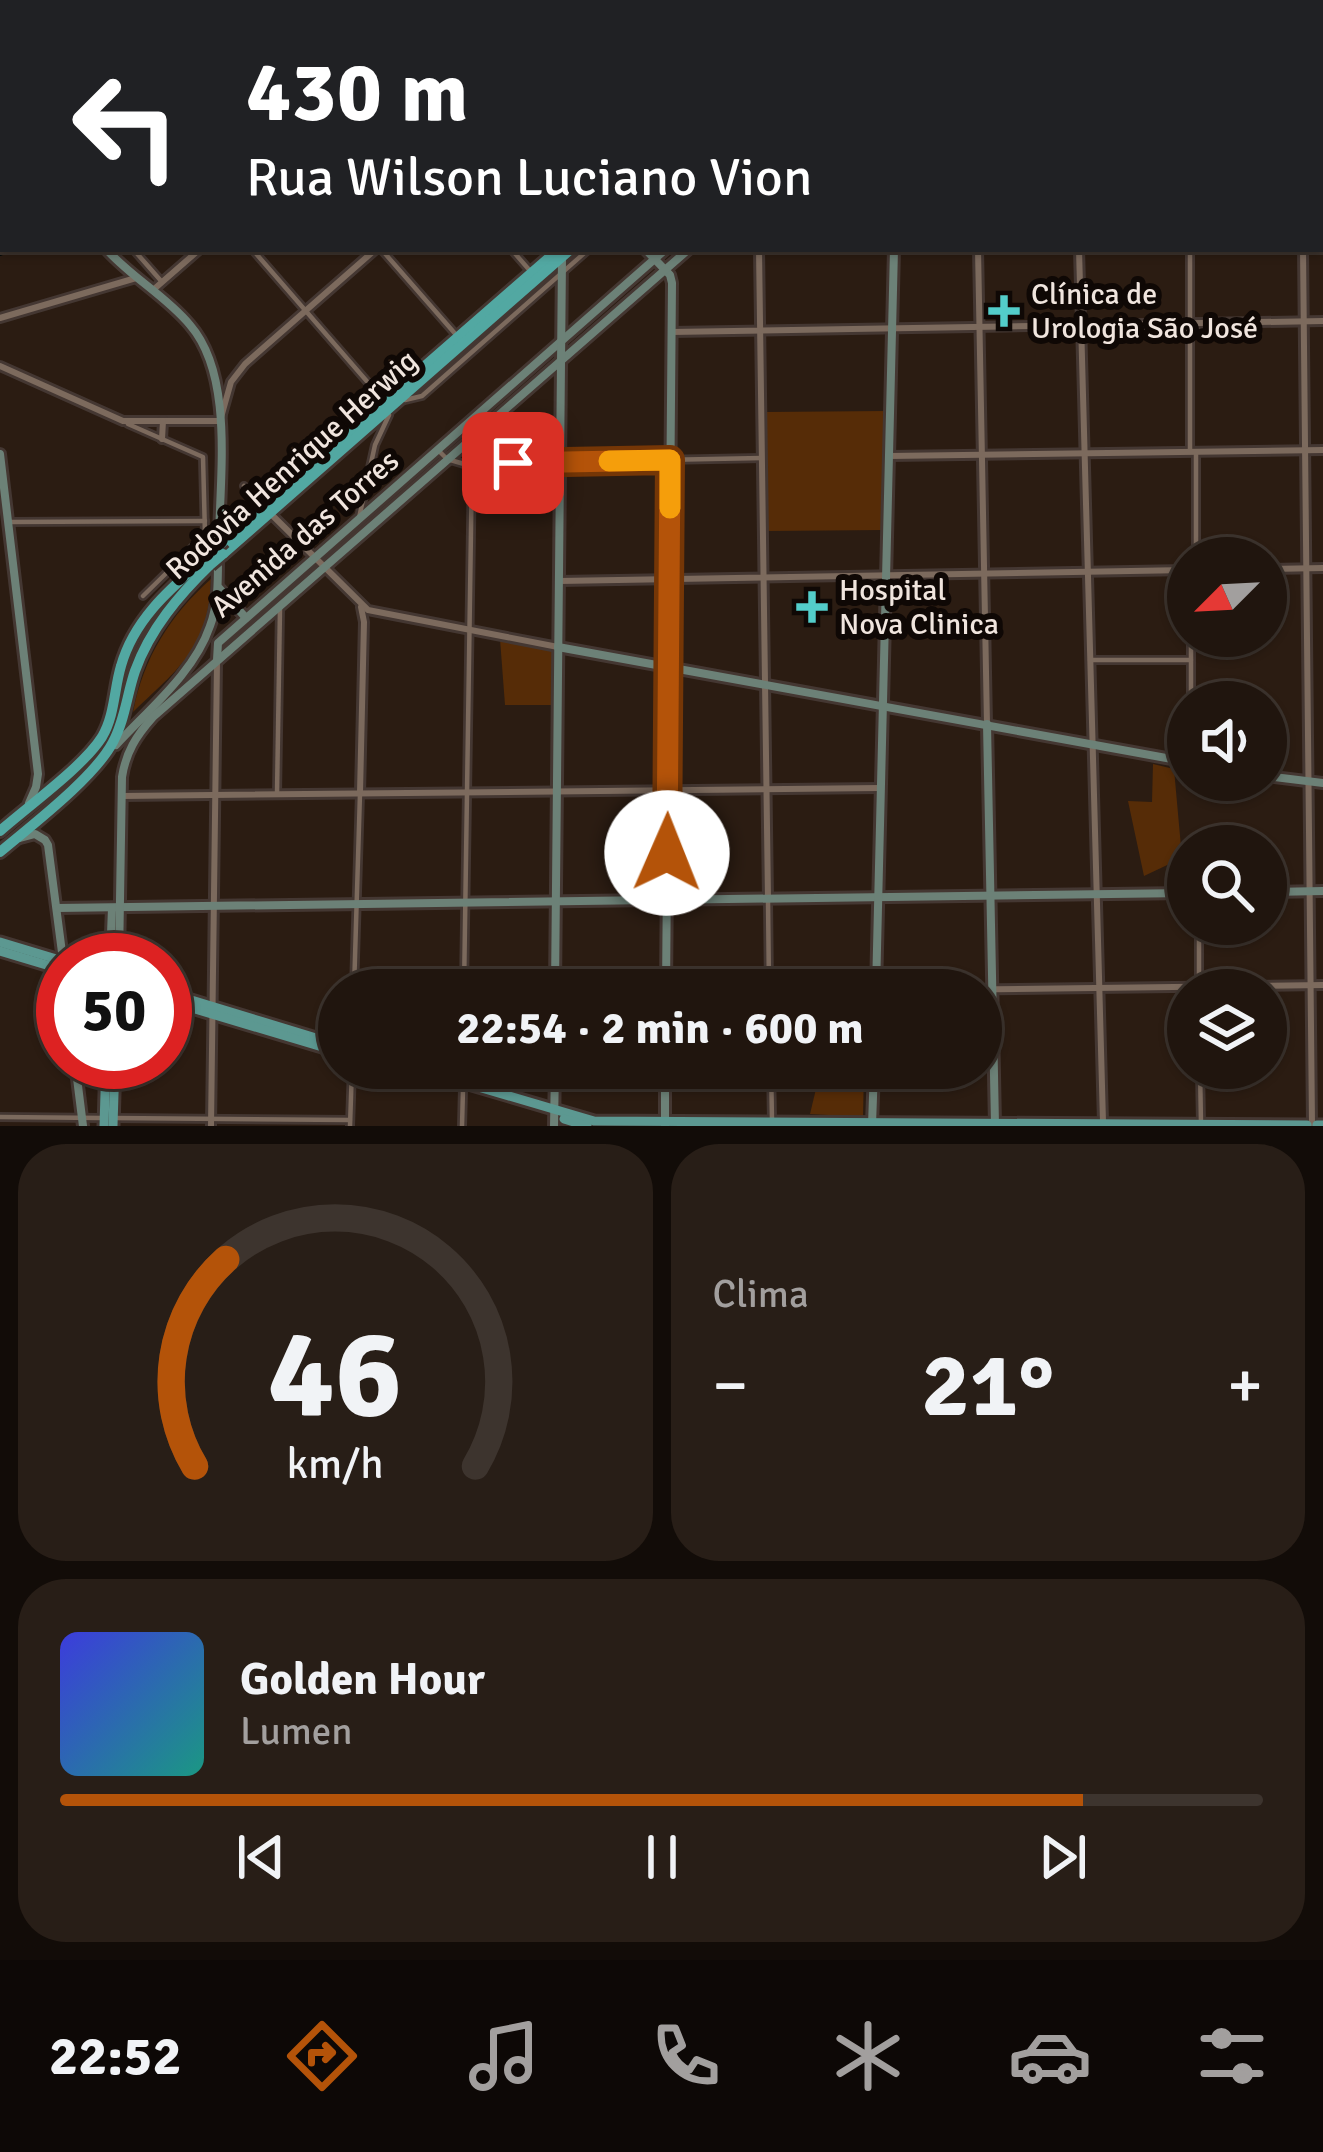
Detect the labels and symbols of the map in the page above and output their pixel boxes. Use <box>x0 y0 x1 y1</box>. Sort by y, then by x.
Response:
place label: Clínica de Urologia São José <box>1031 276 1258 347</box>
marker: Clínica de Urologia São José <box>988 295 1020 327</box>
street label: Rodovia Henrique Herwig <box>159 342 425 588</box>
pin <box>462 412 564 514</box>
street label: Avenida das Torres <box>204 442 406 626</box>
north arrow <box>1167 537 1287 657</box>
place label: Hospital Nova Clinica <box>839 572 999 643</box>
marker: Hospital Nova Clinica <box>796 591 828 623</box>
position arrow <box>604 790 730 916</box>
speed limit sign: 50 <box>36 933 192 1089</box>

